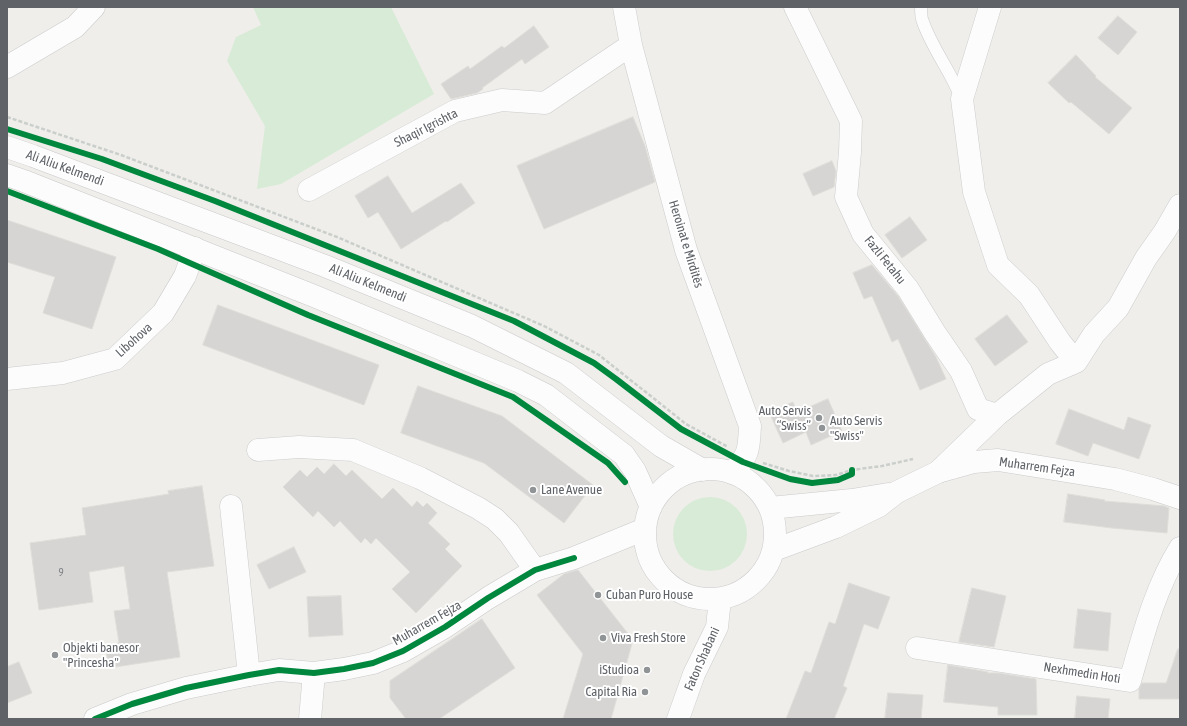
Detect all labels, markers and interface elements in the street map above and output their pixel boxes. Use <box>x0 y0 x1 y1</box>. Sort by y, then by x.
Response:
street label: Shaqir Igrishta <box>392 105 460 151</box>
street label: Ali Aliu Kelmendi <box>24 147 106 189</box>
street label: Heroinat e Mirditës <box>665 198 707 290</box>
street label: Fazli Fetahu <box>861 233 909 287</box>
street label: Ali Aliu Kelmendi <box>327 260 409 306</box>
street label: Libohova <box>112 320 156 360</box>
place label: Auto Servis “Swiss” <box>759 403 811 434</box>
marker: Auto Servis “Swiss” <box>814 413 824 423</box>
place label: Auto Servis "Swiss" <box>830 413 882 444</box>
marker: Auto Servis "Swiss" <box>817 423 827 433</box>
street label: Muharrem Fejza <box>998 454 1076 480</box>
place label: Lane Avenue <box>541 482 602 498</box>
marker: Lane Avenue <box>528 485 538 495</box>
house number: 9 <box>58 566 64 580</box>
place label: Cuban Puro House <box>606 587 693 603</box>
marker: Cuban Puro House <box>593 590 603 600</box>
street label: Muharrem Fejza <box>390 597 464 649</box>
street label: Faton Shabani <box>681 625 723 693</box>
place label: Viva Fresh Store <box>611 630 686 646</box>
marker: Viva Fresh Store <box>598 633 608 643</box>
place label: Objekti banesor "Princesha" <box>63 640 139 671</box>
marker: Objekti banesor "Princesha" <box>50 650 60 660</box>
street label: Nexhmedin Hoti <box>1042 659 1122 687</box>
place label: iStudioa <box>599 662 639 678</box>
marker: iStudioa <box>642 665 652 675</box>
place label: Capital Ria <box>585 684 637 700</box>
marker: Capital Ria <box>640 687 650 697</box>

